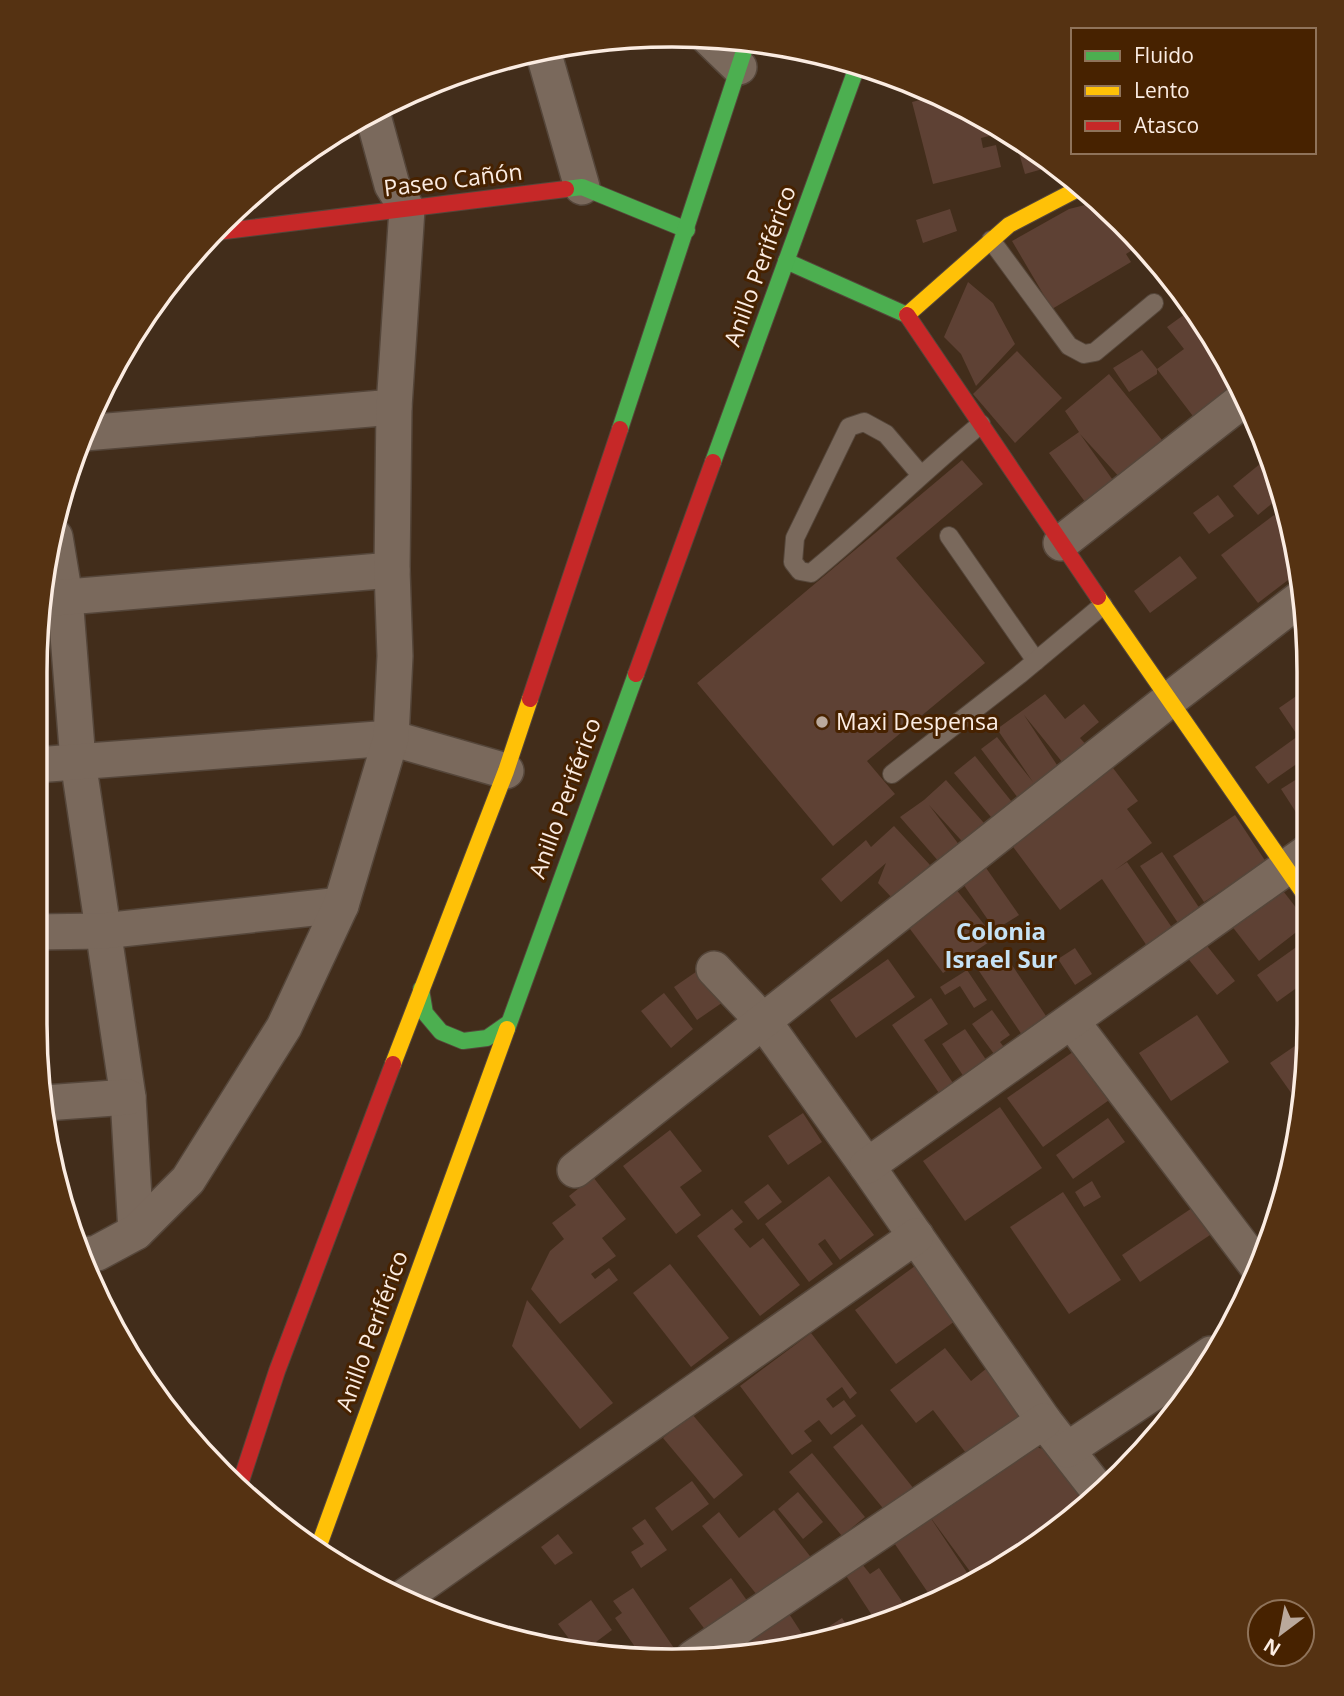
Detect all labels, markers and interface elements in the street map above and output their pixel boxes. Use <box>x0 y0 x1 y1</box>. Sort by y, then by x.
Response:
legend <box>1071 28 1316 154</box>
text: Fluido <box>1134 41 1194 69</box>
text: Lento <box>1134 76 1190 104</box>
text: Atasco <box>1134 111 1199 139</box>
street label: Paseo Cañón <box>382 155 524 203</box>
street label: Anillo Periférico <box>715 181 803 350</box>
place label: Maxi Despensa <box>836 705 999 737</box>
street label: Anillo Periférico <box>520 713 608 882</box>
marker: Maxi Despensa <box>814 714 830 730</box>
district label: Colonia Israel Sur <box>945 914 1058 975</box>
street label: Anillo Periférico <box>327 1246 415 1415</box>
north arrow <box>1246 1598 1316 1668</box>
text: N <box>1259 1632 1285 1663</box>

